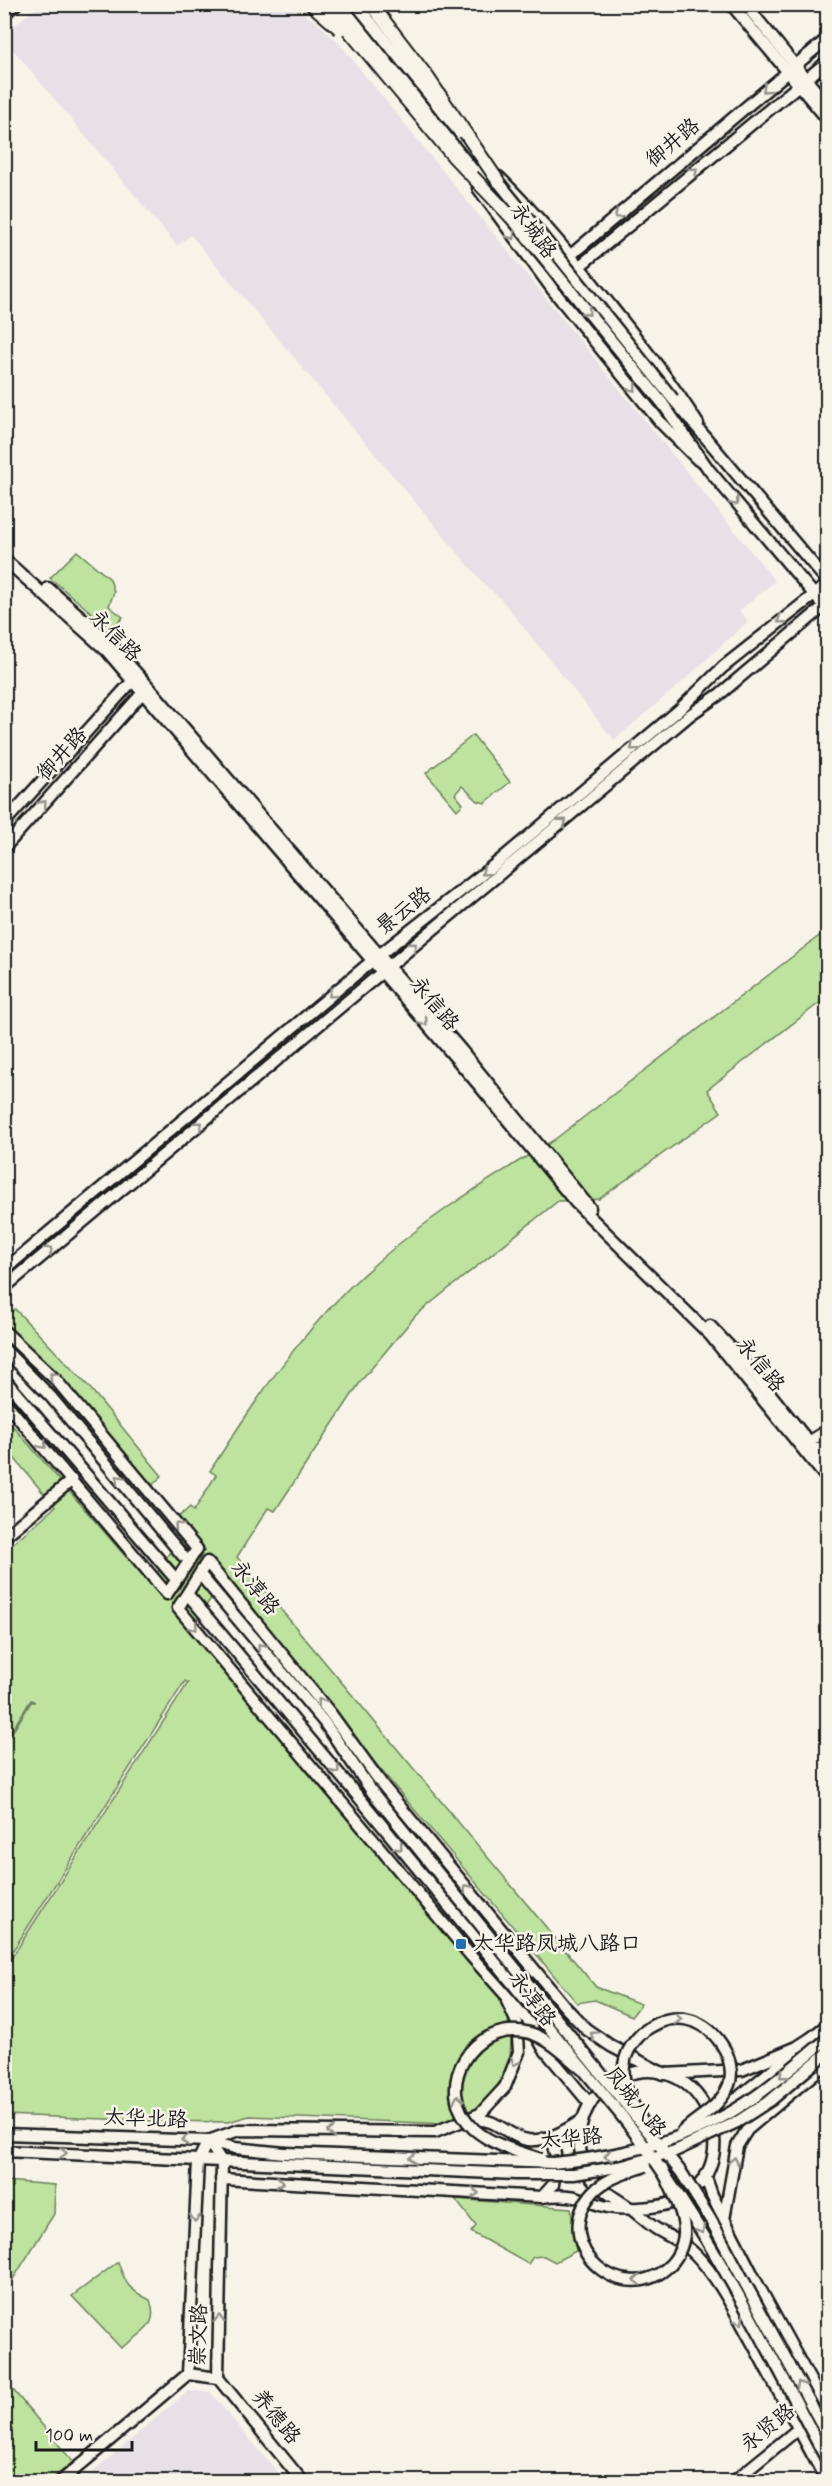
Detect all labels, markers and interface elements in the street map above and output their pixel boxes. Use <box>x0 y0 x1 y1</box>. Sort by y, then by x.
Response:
one-way arrow <box>762 82 773 93</box>
street label: 御井路 <box>640 112 706 174</box>
one-way arrow <box>687 168 698 179</box>
street label: 永城路 <box>503 197 563 265</box>
one-way arrow <box>614 208 625 219</box>
one-way arrow <box>504 229 515 240</box>
one-way arrow <box>580 305 591 316</box>
one-way arrow <box>625 382 636 393</box>
one-way arrow <box>728 495 739 506</box>
street label: 永信路 <box>83 604 147 668</box>
one-way arrow <box>777 612 788 623</box>
street label: 御井路 <box>31 721 93 787</box>
one-way arrow <box>630 740 641 751</box>
one-way arrow <box>36 800 47 811</box>
one-way arrow <box>556 818 567 829</box>
one-way arrow <box>480 865 491 876</box>
street label: 景云路 <box>371 881 437 941</box>
one-way arrow <box>406 942 417 953</box>
street label: 永信路 <box>403 971 465 1037</box>
one-way arrow <box>328 987 339 998</box>
one-way arrow <box>417 1015 428 1026</box>
one-way arrow <box>192 1121 203 1132</box>
one-way arrow <box>42 1246 53 1257</box>
street label: 永信路 <box>729 1332 791 1398</box>
one-way arrow <box>49 1372 60 1383</box>
one-way arrow <box>36 1438 47 1449</box>
one-way arrow <box>115 1475 126 1486</box>
one-way arrow <box>174 1522 185 1533</box>
street label: 永淳路 <box>224 1555 286 1621</box>
one-way arrow <box>187 1620 198 1631</box>
one-way arrow <box>257 1643 268 1654</box>
one-way arrow <box>317 1697 328 1708</box>
one-way arrow <box>329 1763 340 1774</box>
one-way arrow <box>391 1840 402 1851</box>
one-way arrow <box>463 1884 474 1895</box>
place label: 太华路凤城八路口 <box>473 1930 641 1958</box>
marker: 太华路凤城八路口 <box>454 1937 468 1951</box>
street label: 永淳路 <box>502 1965 562 2033</box>
one-way arrow <box>673 2013 682 2026</box>
one-way arrow <box>590 2031 601 2042</box>
one-way arrow <box>510 2056 522 2067</box>
street label: 凤城八路 <box>598 2061 672 2143</box>
one-way arrow <box>778 2068 789 2079</box>
one-way arrow <box>453 2094 465 2103</box>
street label: 太华北路 <box>104 2104 188 2134</box>
street label: 太华路 <box>538 2122 604 2156</box>
one-way arrow <box>327 2126 336 2138</box>
one-way arrow <box>181 2134 190 2147</box>
one-way arrow <box>58 2146 67 2159</box>
one-way arrow <box>603 2149 613 2162</box>
one-way arrow <box>409 2152 418 2165</box>
one-way arrow <box>727 2157 740 2167</box>
one-way arrow <box>275 2176 284 2189</box>
one-way arrow <box>470 2186 479 2199</box>
one-way arrow <box>189 2213 202 2222</box>
one-way arrow <box>694 2224 706 2234</box>
one-way arrow <box>633 2274 642 2286</box>
street label: 崇文路 <box>184 2303 214 2367</box>
one-way arrow <box>213 2315 225 2324</box>
one-way arrow <box>733 2315 744 2325</box>
one-way arrow <box>796 2381 807 2391</box>
street label: 养德路 <box>245 2384 307 2450</box>
street label: 永贤路 <box>735 2397 801 2459</box>
scale bar <box>36 2414 132 2452</box>
text: 100 m <box>45 2424 93 2448</box>

